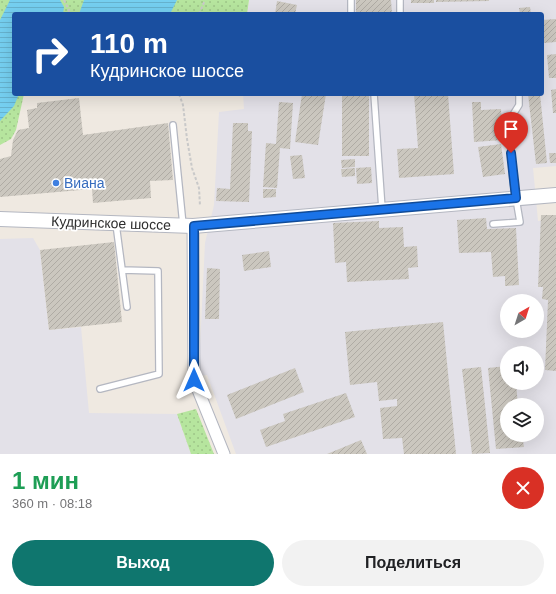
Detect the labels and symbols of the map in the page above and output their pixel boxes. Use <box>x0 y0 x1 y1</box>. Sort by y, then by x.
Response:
pin <box>494 112 528 153</box>
place label: Виана <box>64 175 105 191</box>
marker: Виана <box>51 178 61 188</box>
street label: Кудринское шоссе <box>51 213 171 233</box>
north arrow <box>500 294 544 338</box>
position arrow <box>173 359 215 401</box>

